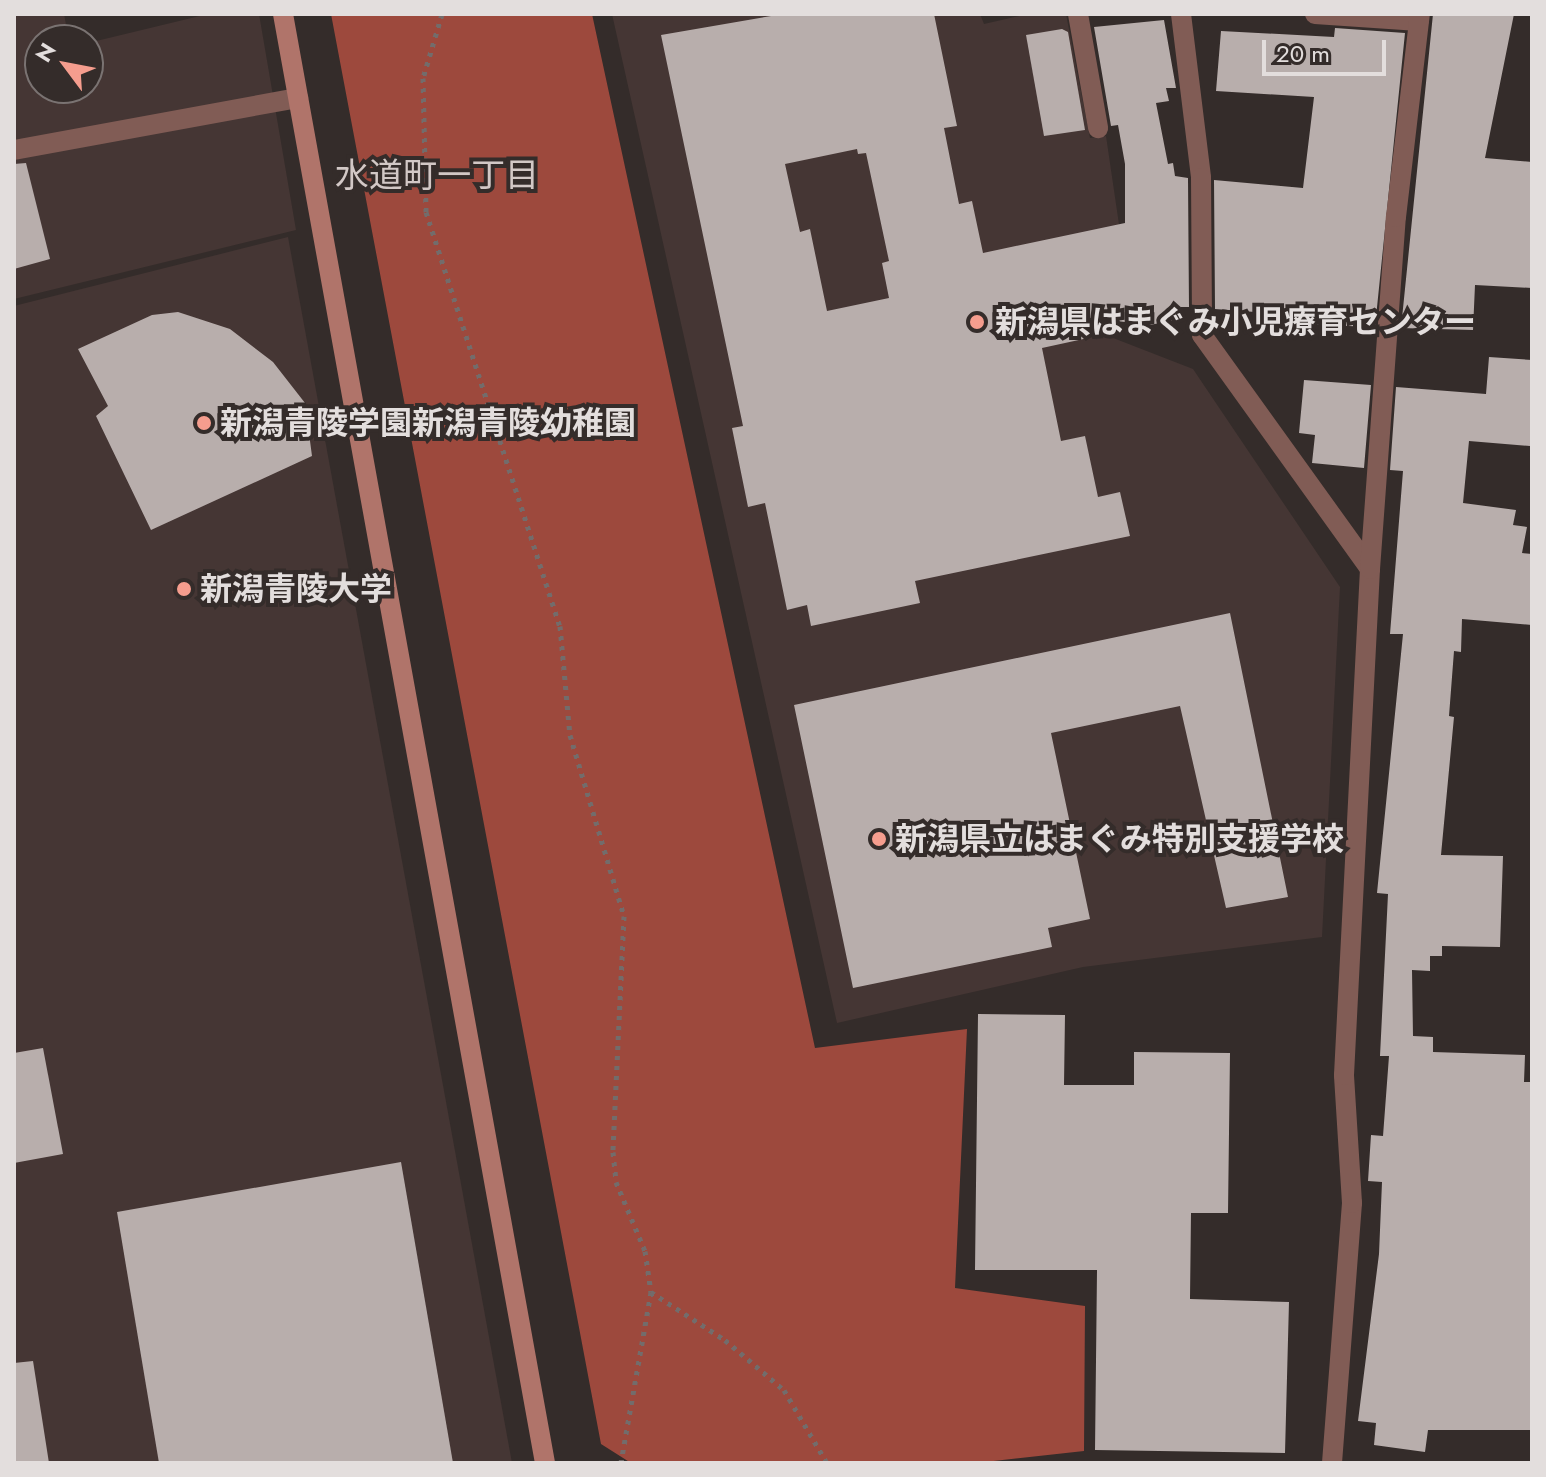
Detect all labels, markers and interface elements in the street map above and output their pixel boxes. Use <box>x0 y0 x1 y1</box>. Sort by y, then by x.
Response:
north arrow <box>24 24 104 104</box>
scale bar <box>1266 24 1390 74</box>
text: N <box>27 36 64 68</box>
text: 20 m <box>1276 36 1330 71</box>
district label: 水道町一丁目 <box>335 156 539 196</box>
place label: 新潟県はまぐみ小児療育センター <box>995 303 1475 341</box>
marker: 新潟県はまぐみ小児療育センター <box>966 311 988 333</box>
place label: 新潟青陵学園新潟青陵幼稚園 <box>220 404 636 442</box>
marker: 新潟青陵学園新潟青陵幼稚園 <box>195 414 213 432</box>
place label: 新潟青陵大学 <box>200 570 392 608</box>
marker: 新潟青陵大学 <box>175 580 193 598</box>
place label: 新潟県立はまぐみ特別支援学校 <box>895 820 1343 858</box>
marker: 新潟県立はまぐみ特別支援学校 <box>870 830 888 848</box>

